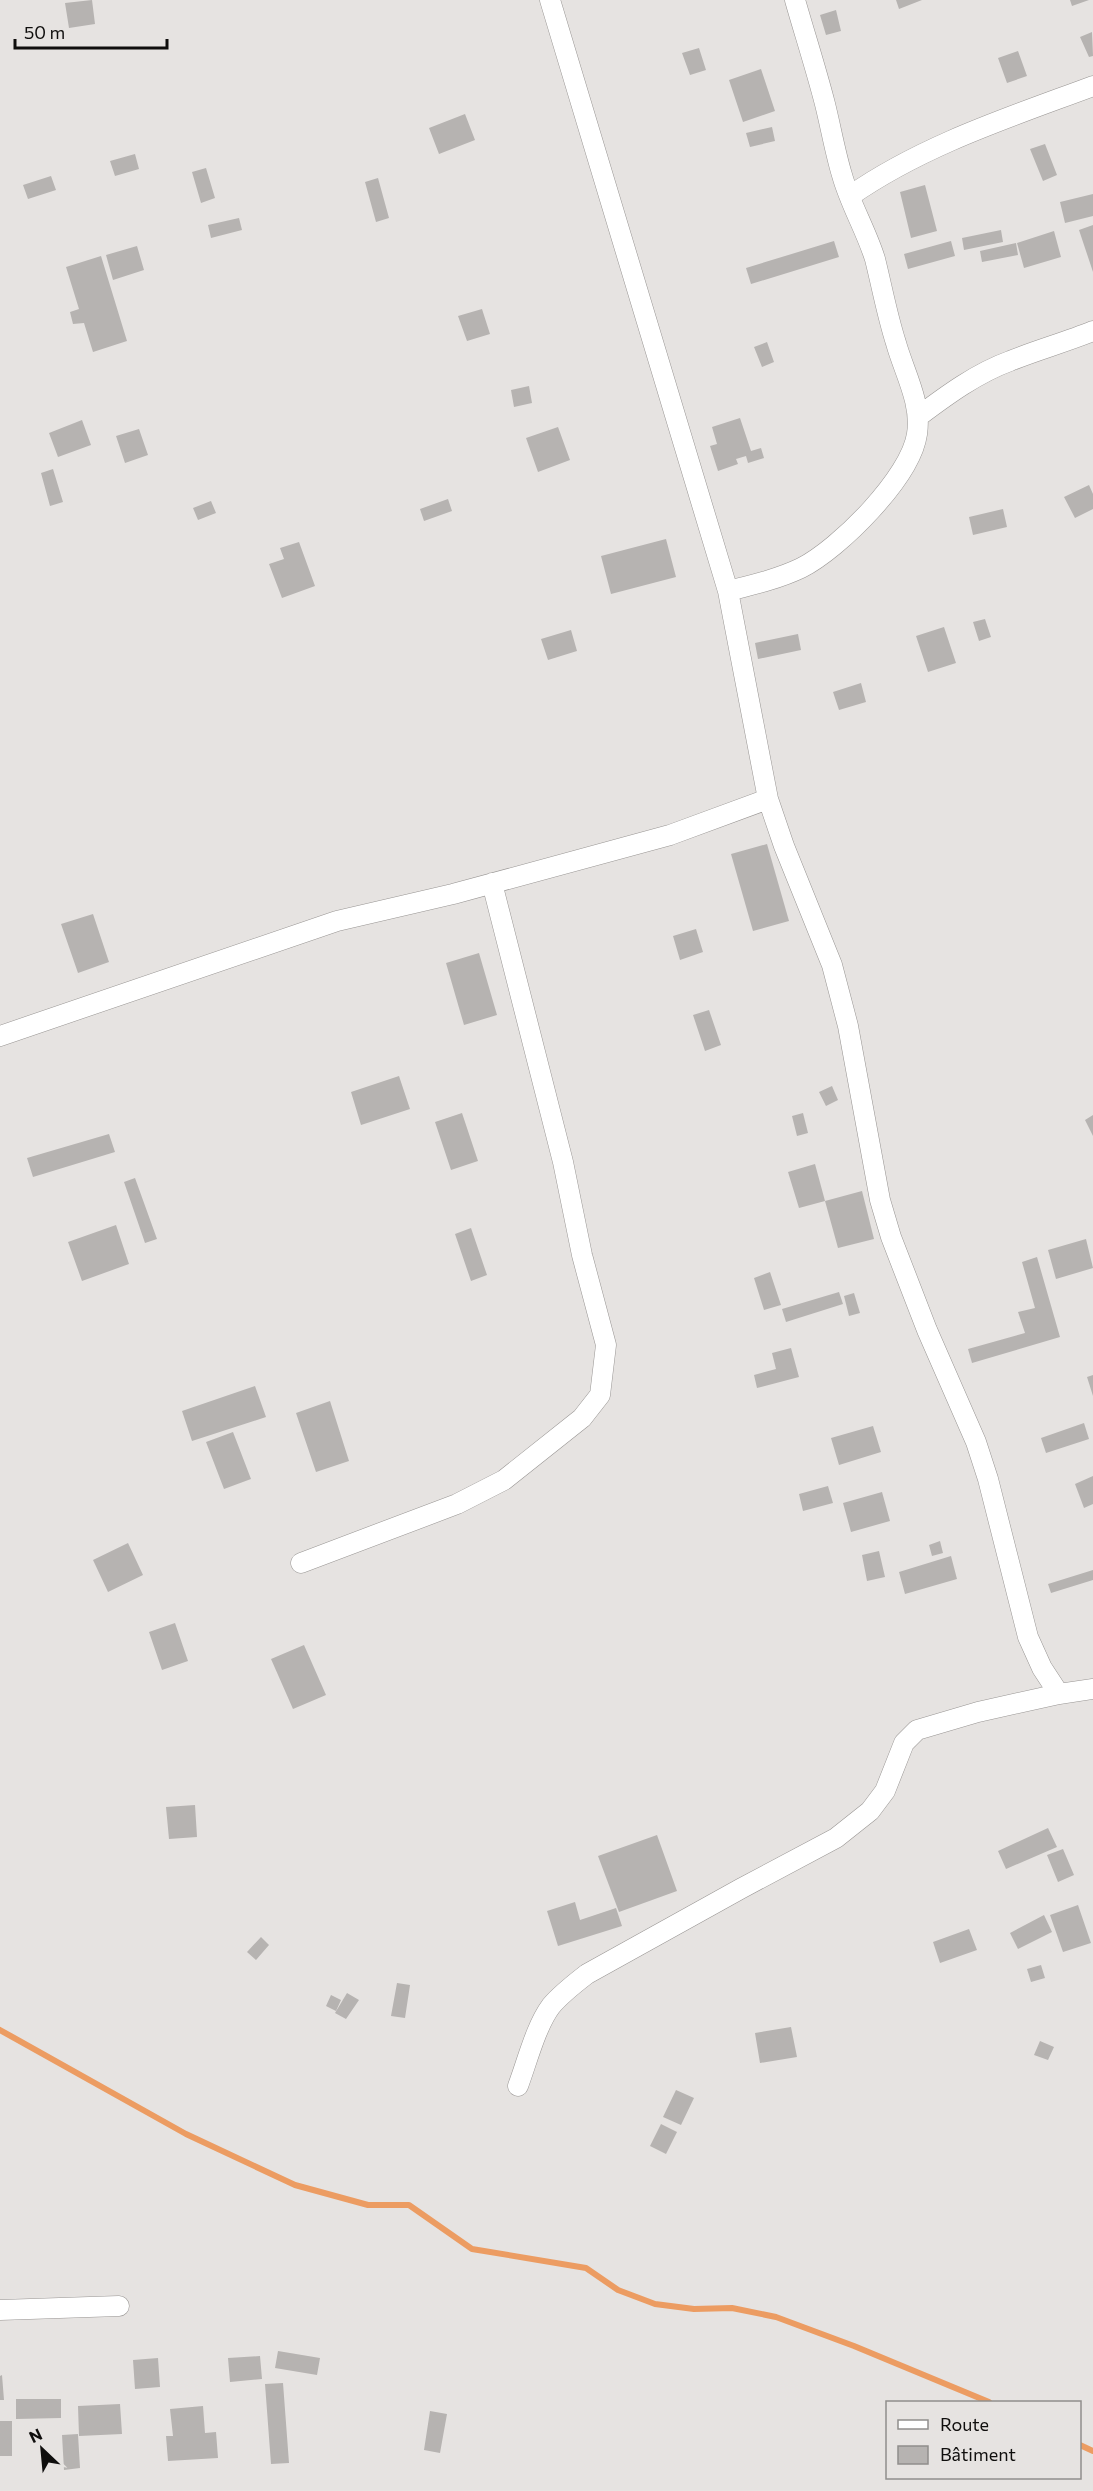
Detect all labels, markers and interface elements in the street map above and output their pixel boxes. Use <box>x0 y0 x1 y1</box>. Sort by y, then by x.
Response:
scale bar <box>15 12 166 50</box>
text: 50 m <box>24 21 65 43</box>
legend <box>886 2401 1081 2479</box>
text: Route <box>940 2413 989 2435</box>
north arrow <box>12 2419 72 2479</box>
text: N <box>26 2424 45 2446</box>
text: Bâtiment <box>940 2443 1016 2465</box>

